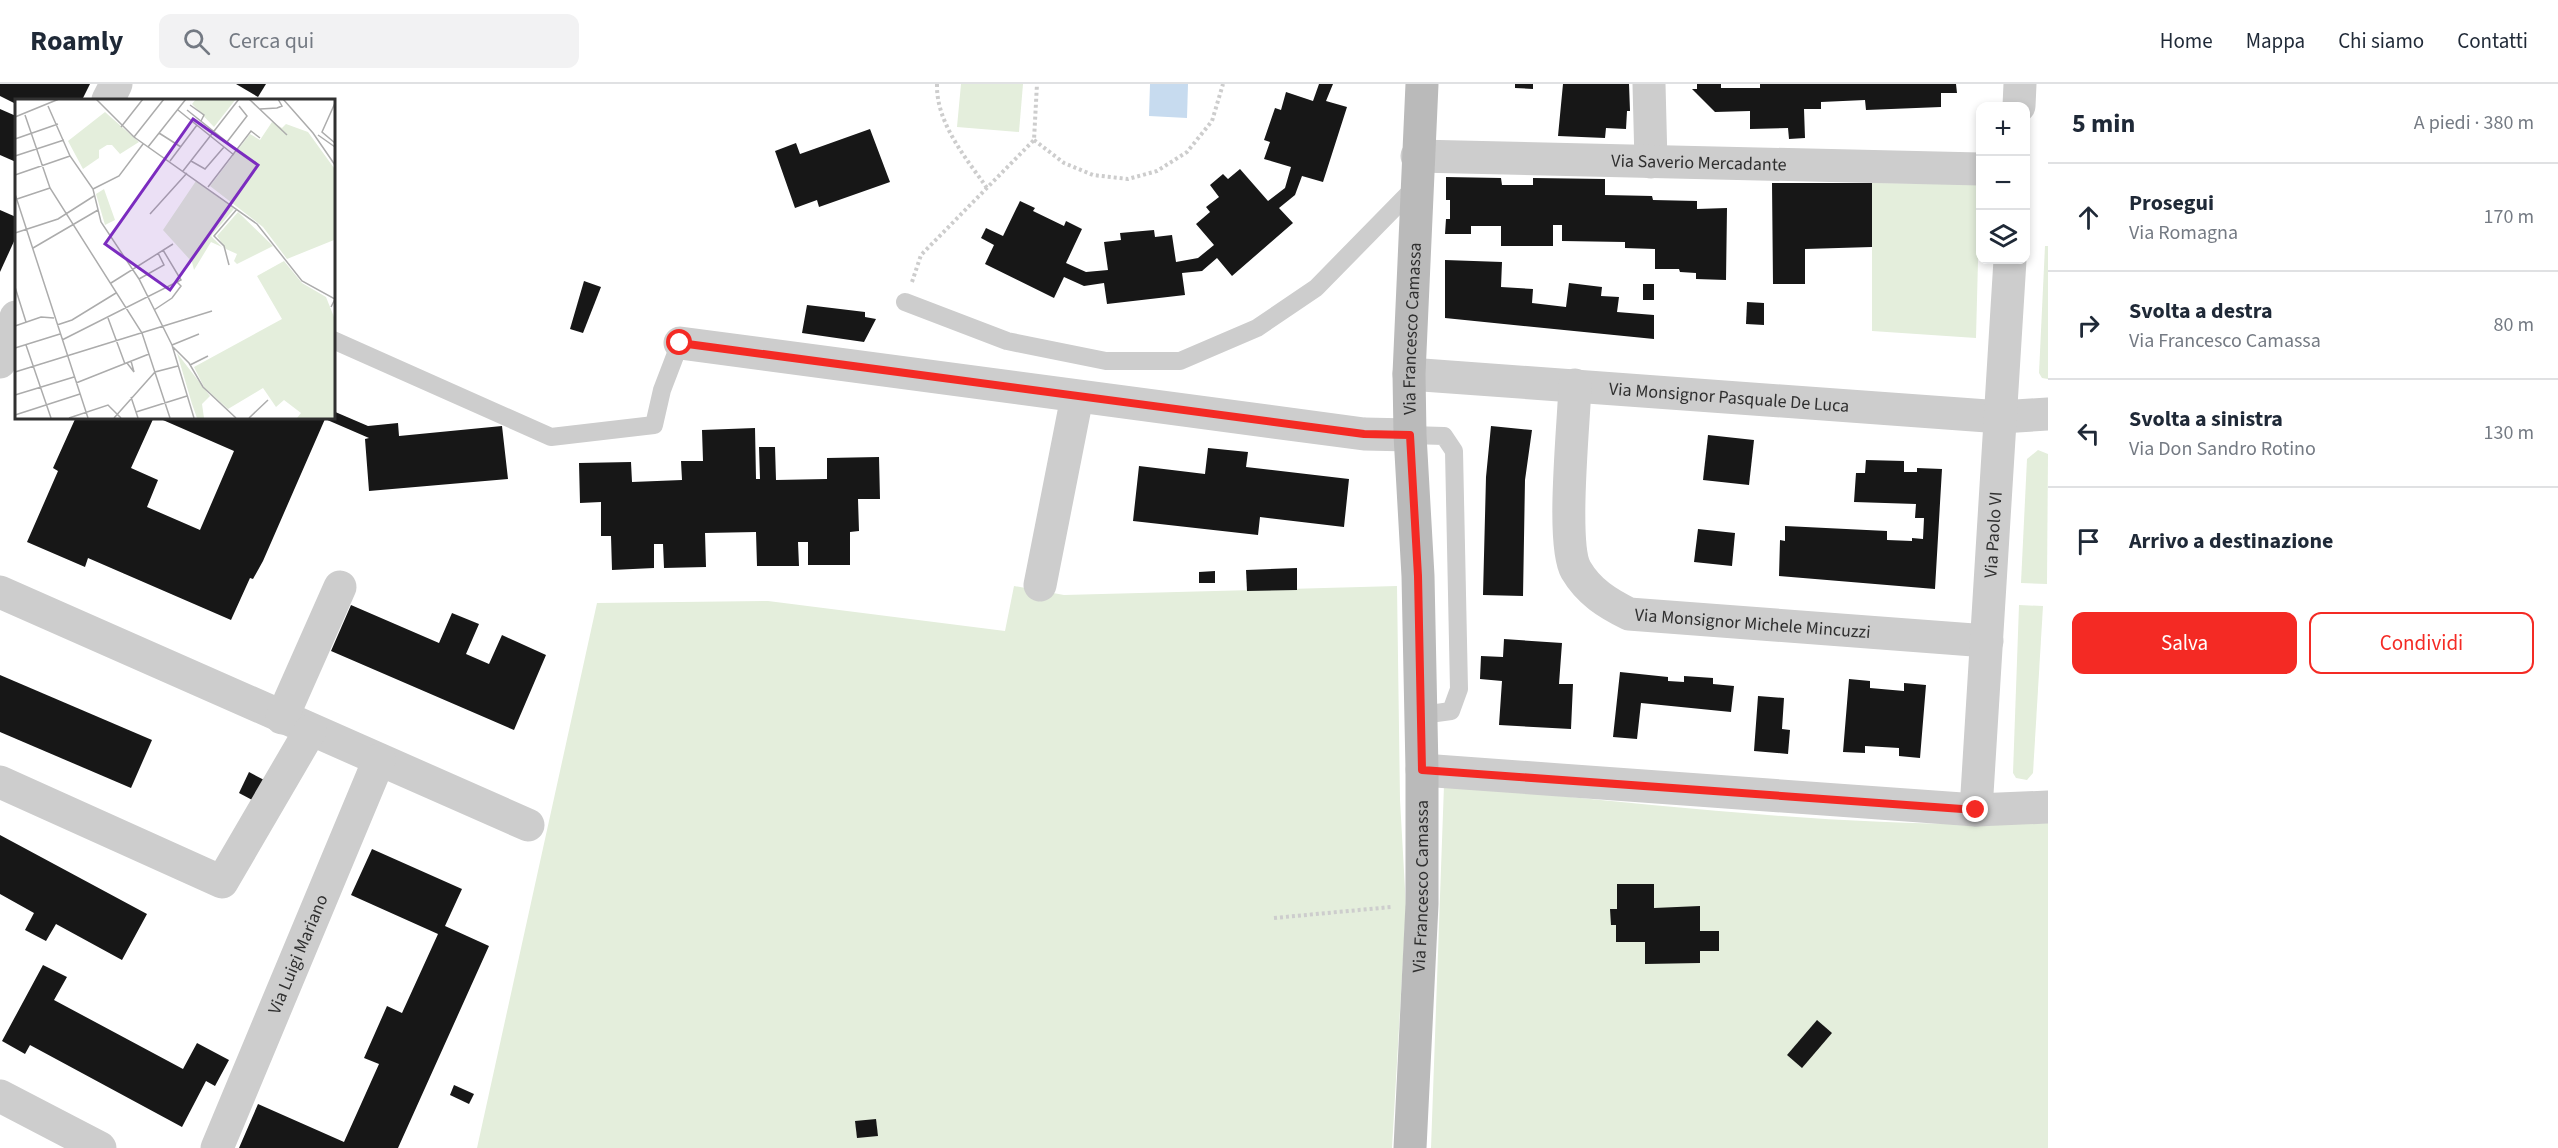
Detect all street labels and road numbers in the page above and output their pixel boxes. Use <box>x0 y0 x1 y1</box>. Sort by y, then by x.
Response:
street label: Via Saverio Mercadante <box>1611 148 1787 177</box>
street label: Via Francesco Camassa <box>1396 242 1427 415</box>
street label: Via Monsignor Pasquale De Luca <box>1608 376 1850 418</box>
street label: Via Paolo VI <box>1978 491 2008 579</box>
street label: Via Monsignor Michele Mincuzzi <box>1634 602 1872 645</box>
street label: Via Francesco Camassa <box>1406 800 1435 973</box>
street label: Via Luigi Mariano <box>262 890 334 1018</box>

